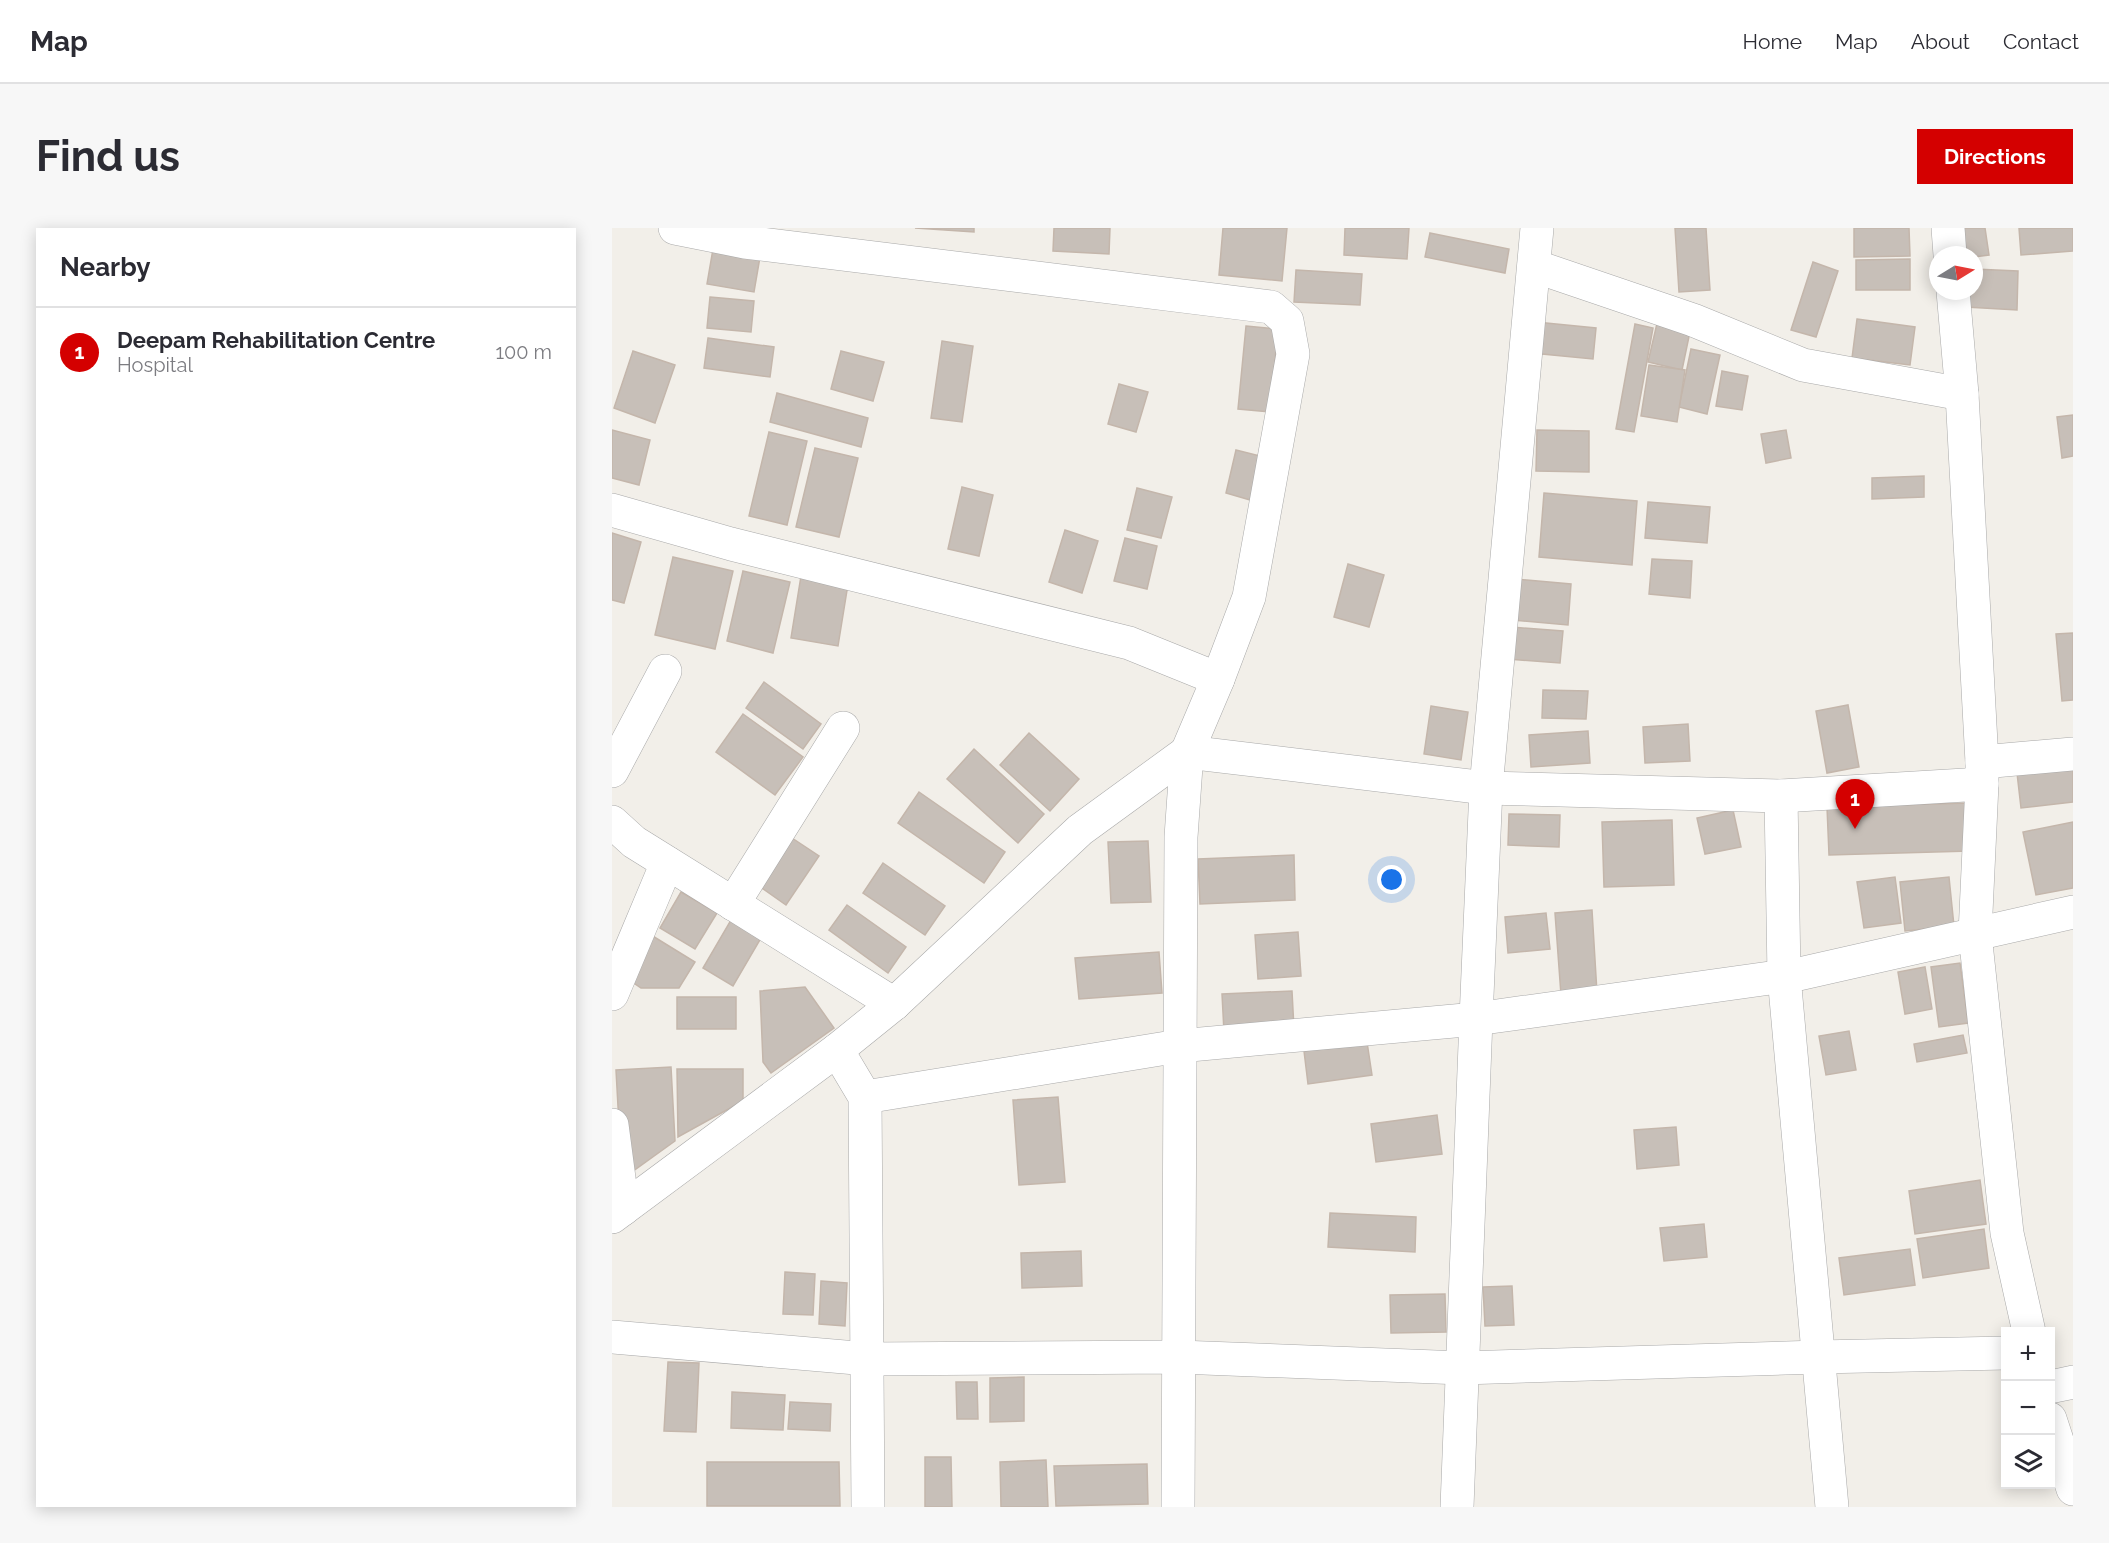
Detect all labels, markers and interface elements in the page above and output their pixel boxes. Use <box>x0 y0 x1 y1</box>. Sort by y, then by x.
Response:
text: Map <box>30 25 88 58</box>
text: Home <box>1743 29 1802 54</box>
text: Map <box>1835 29 1878 54</box>
text: About <box>1911 29 1970 54</box>
text: Contact <box>2003 29 2079 54</box>
button: Directions <box>1917 129 2073 184</box>
text: Find us <box>36 132 180 181</box>
north arrow <box>1929 246 1983 300</box>
text: Nearby <box>60 252 150 282</box>
text: Deepam Rehabilitation Centre <box>117 327 435 353</box>
text: 1 <box>75 340 84 364</box>
text: 100 m <box>495 340 552 364</box>
text: Hospital <box>117 353 193 377</box>
pin: 1 <box>1836 780 1874 829</box>
your location <box>1377 865 1406 894</box>
map controls <box>2001 1327 2055 1489</box>
button: + <box>2001 1327 2055 1381</box>
button: − <box>2001 1381 2055 1435</box>
button: layers <box>2001 1435 2055 1489</box>

